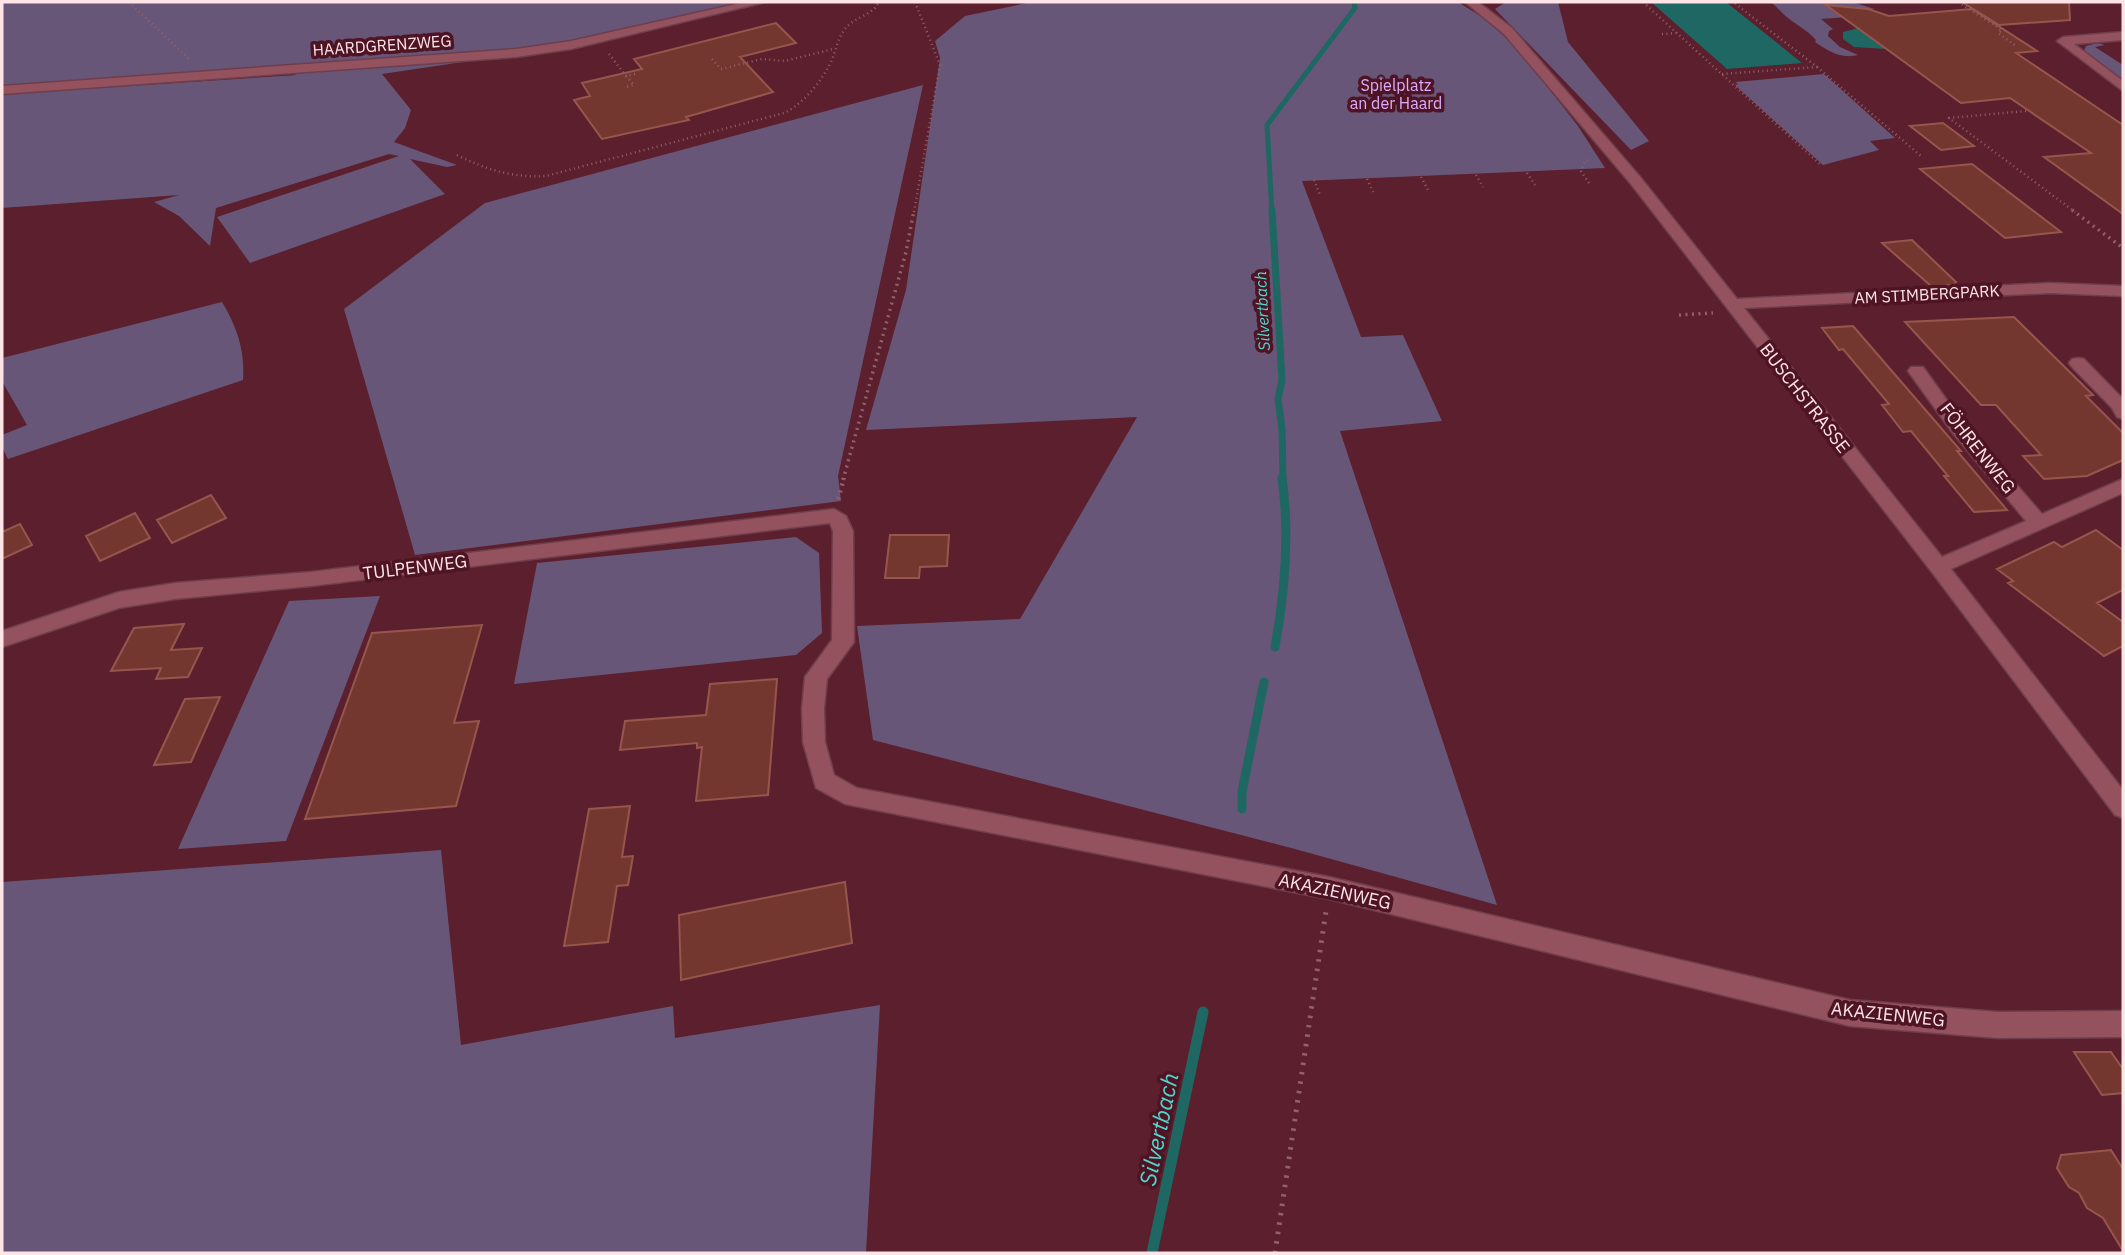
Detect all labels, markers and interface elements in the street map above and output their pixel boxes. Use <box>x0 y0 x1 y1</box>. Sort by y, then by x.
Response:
street label: HAARDGRENZWEG <box>312 30 452 60</box>
park label: Spielplatz an der Haard <box>1350 75 1442 113</box>
water label: Silvertbach <box>1250 271 1274 351</box>
street label: AM STIMBERGPARK <box>1854 280 2000 308</box>
street label: BUSCHSTRASSE <box>1755 338 1855 458</box>
street label: FÖHRENWEG <box>1935 398 2021 498</box>
street label: TULPENWEG <box>362 549 468 585</box>
street label: AKAZIENWEG <box>1277 868 1393 914</box>
street label: AKAZIENWEG <box>1830 997 1946 1031</box>
water label: Silvertbach <box>1131 1070 1185 1188</box>

